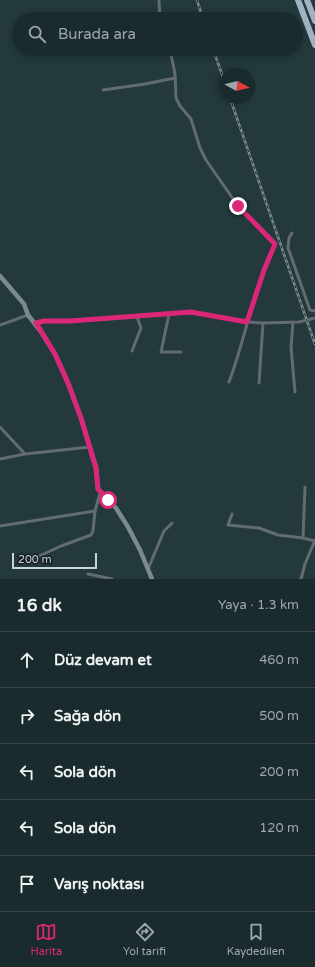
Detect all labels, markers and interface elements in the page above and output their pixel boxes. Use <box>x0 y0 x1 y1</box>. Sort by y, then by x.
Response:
search box <box>12 12 303 56</box>
icon: search <box>26 23 48 45</box>
text: Burada ara <box>58 25 136 43</box>
north arrow <box>219 68 255 104</box>
route end <box>229 197 247 215</box>
route start <box>99 491 117 509</box>
scale bar <box>12 551 97 570</box>
text: 200 m <box>18 553 52 566</box>
text: 16 dk <box>16 595 62 616</box>
text: Yaya · 1.3 km <box>218 597 299 613</box>
icon: ahead <box>16 649 38 671</box>
text: Düz devam et <box>54 651 152 669</box>
text: 460 m <box>259 652 299 668</box>
icon: right <box>16 705 38 727</box>
text: Sağa dön <box>54 707 121 725</box>
text: 500 m <box>259 708 299 724</box>
icon: left <box>16 761 38 783</box>
text: Sola dön <box>54 763 116 781</box>
text: 200 m <box>259 764 299 780</box>
icon: left <box>16 817 38 839</box>
text: Sola dön <box>54 819 116 837</box>
text: 120 m <box>259 820 299 836</box>
icon: arrive <box>16 873 38 895</box>
text: Varış noktası <box>54 875 144 893</box>
tab: Harita <box>30 921 62 958</box>
tab: Yol tarifi <box>123 921 166 958</box>
tab: Kaydedilen <box>227 921 285 958</box>

